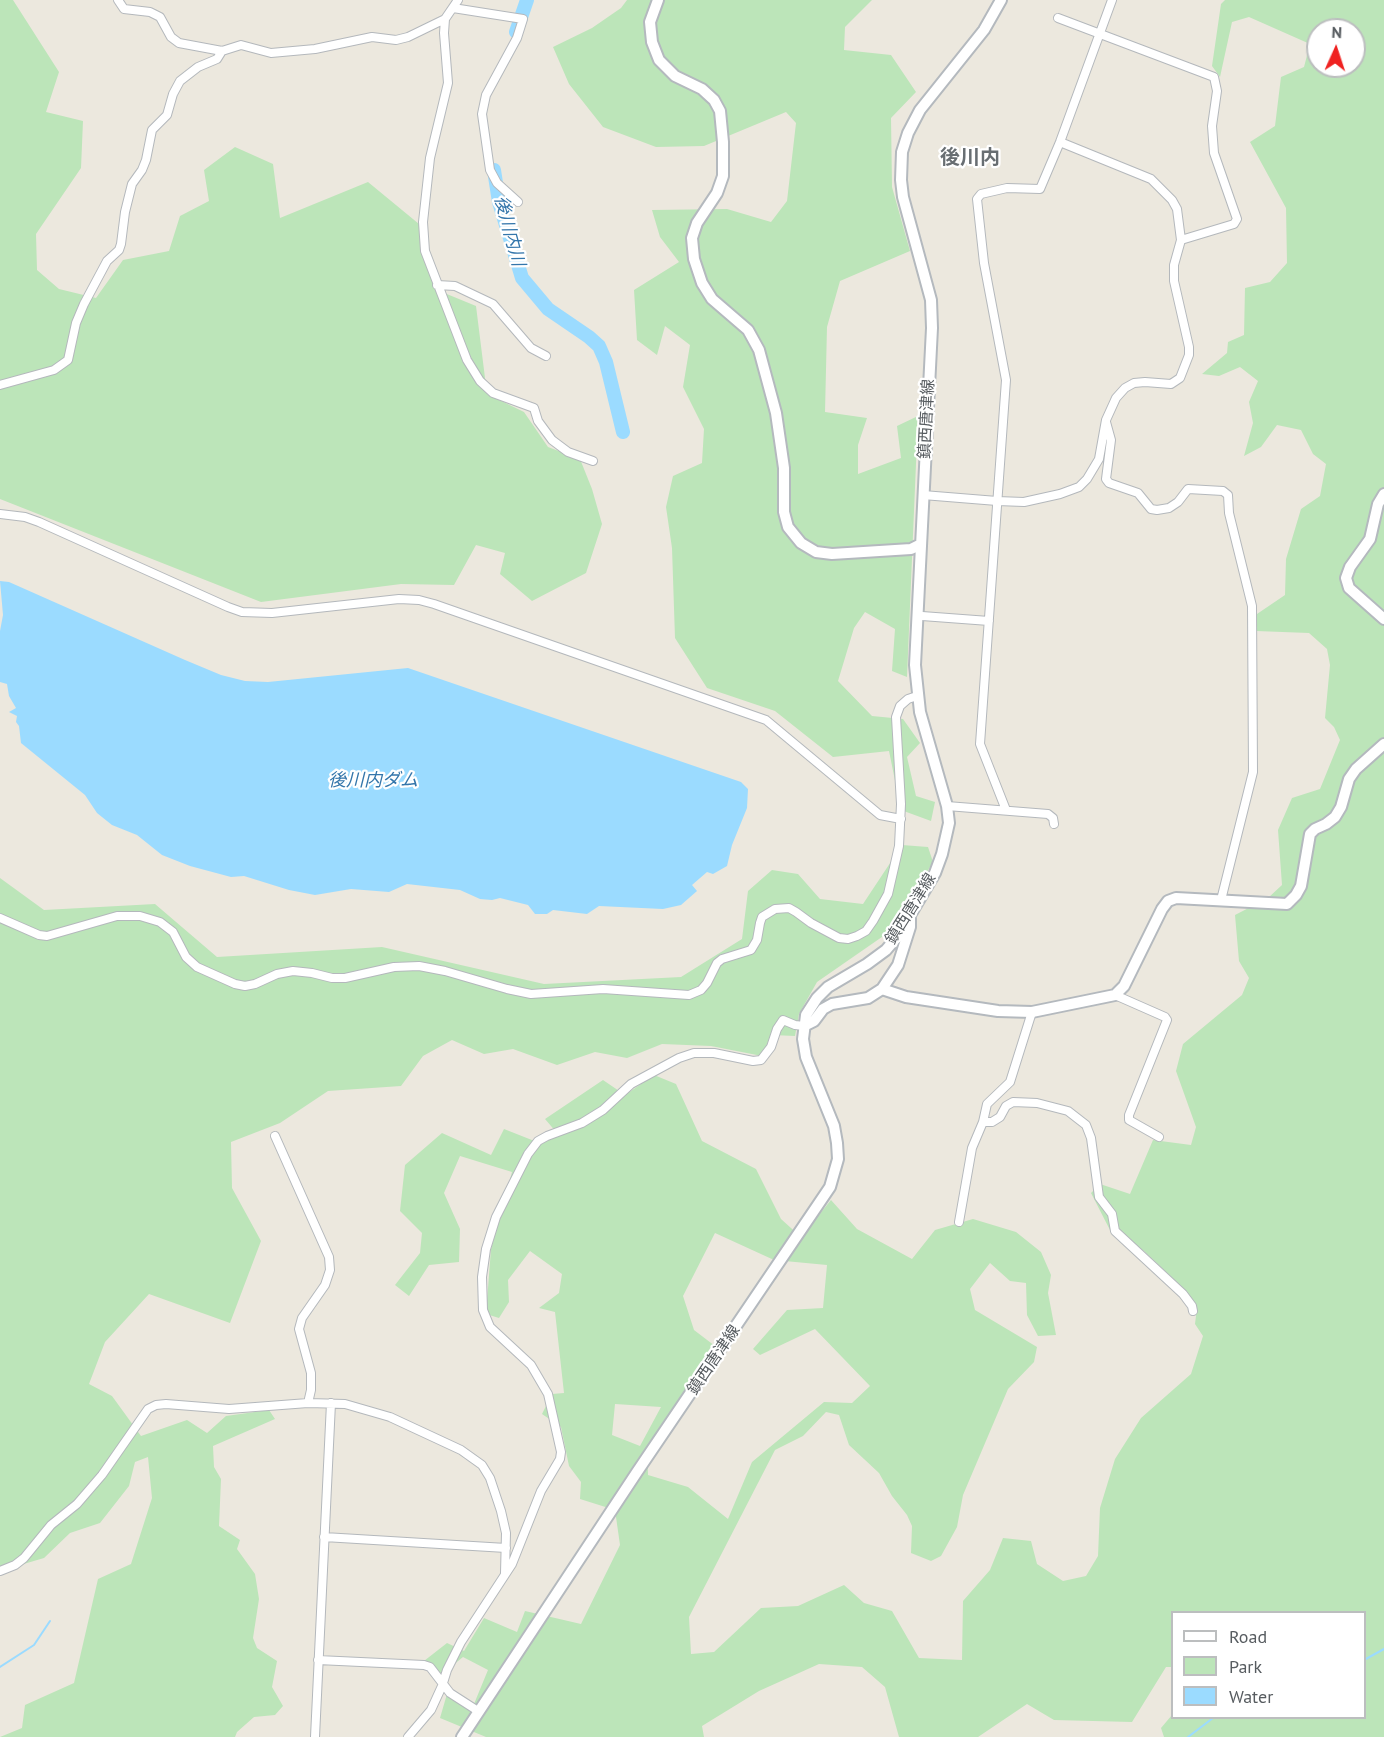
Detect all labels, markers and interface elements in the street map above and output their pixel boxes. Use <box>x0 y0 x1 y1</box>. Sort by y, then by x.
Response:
north arrow <box>1306 18 1366 78</box>
text: N <box>1331 22 1343 42</box>
district label: 後川内 <box>940 146 1000 170</box>
water label: 後川内川 <box>489 193 529 269</box>
street label: 鎮西唐津線 <box>915 379 939 459</box>
water label: 後川内ダム <box>328 770 418 792</box>
street label: 鎮西唐津線 <box>882 870 940 948</box>
street label: 鎮西唐津線 <box>684 1321 744 1399</box>
legend <box>1171 1611 1366 1719</box>
text: Road <box>1229 1625 1267 1648</box>
text: Park <box>1229 1655 1262 1678</box>
text: Water <box>1229 1685 1273 1708</box>

